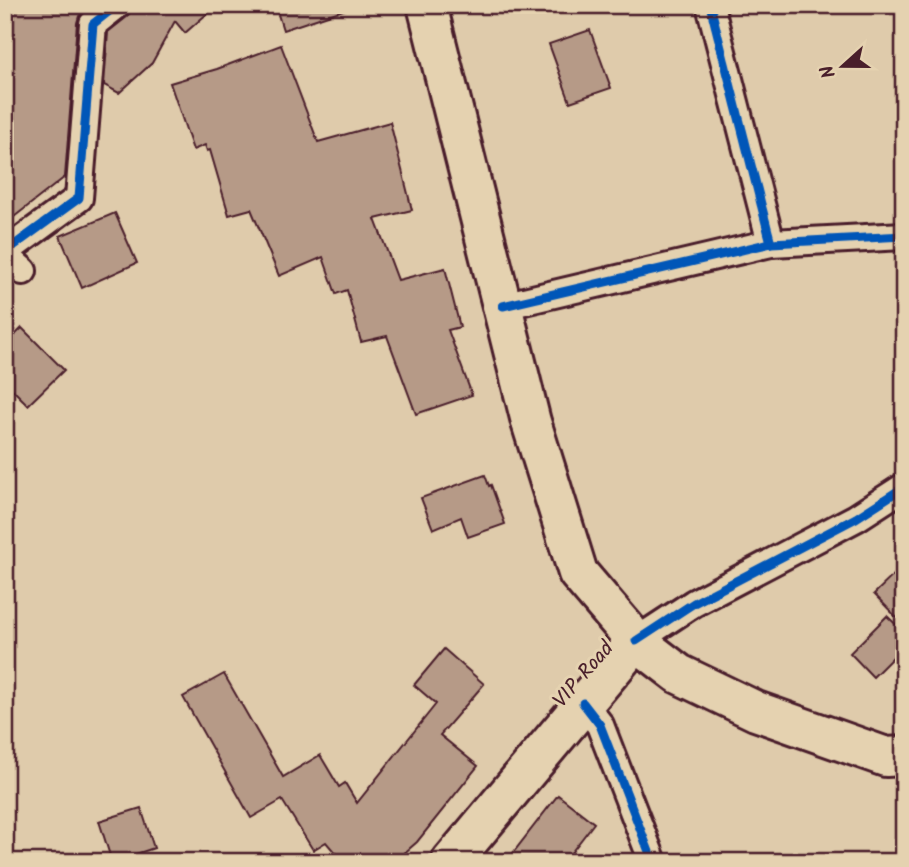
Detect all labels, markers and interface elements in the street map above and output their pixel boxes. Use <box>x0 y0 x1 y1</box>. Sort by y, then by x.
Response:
north arrow <box>808 32 878 102</box>
text: N <box>813 60 845 82</box>
street label: VIP Road <box>545 634 623 716</box>

